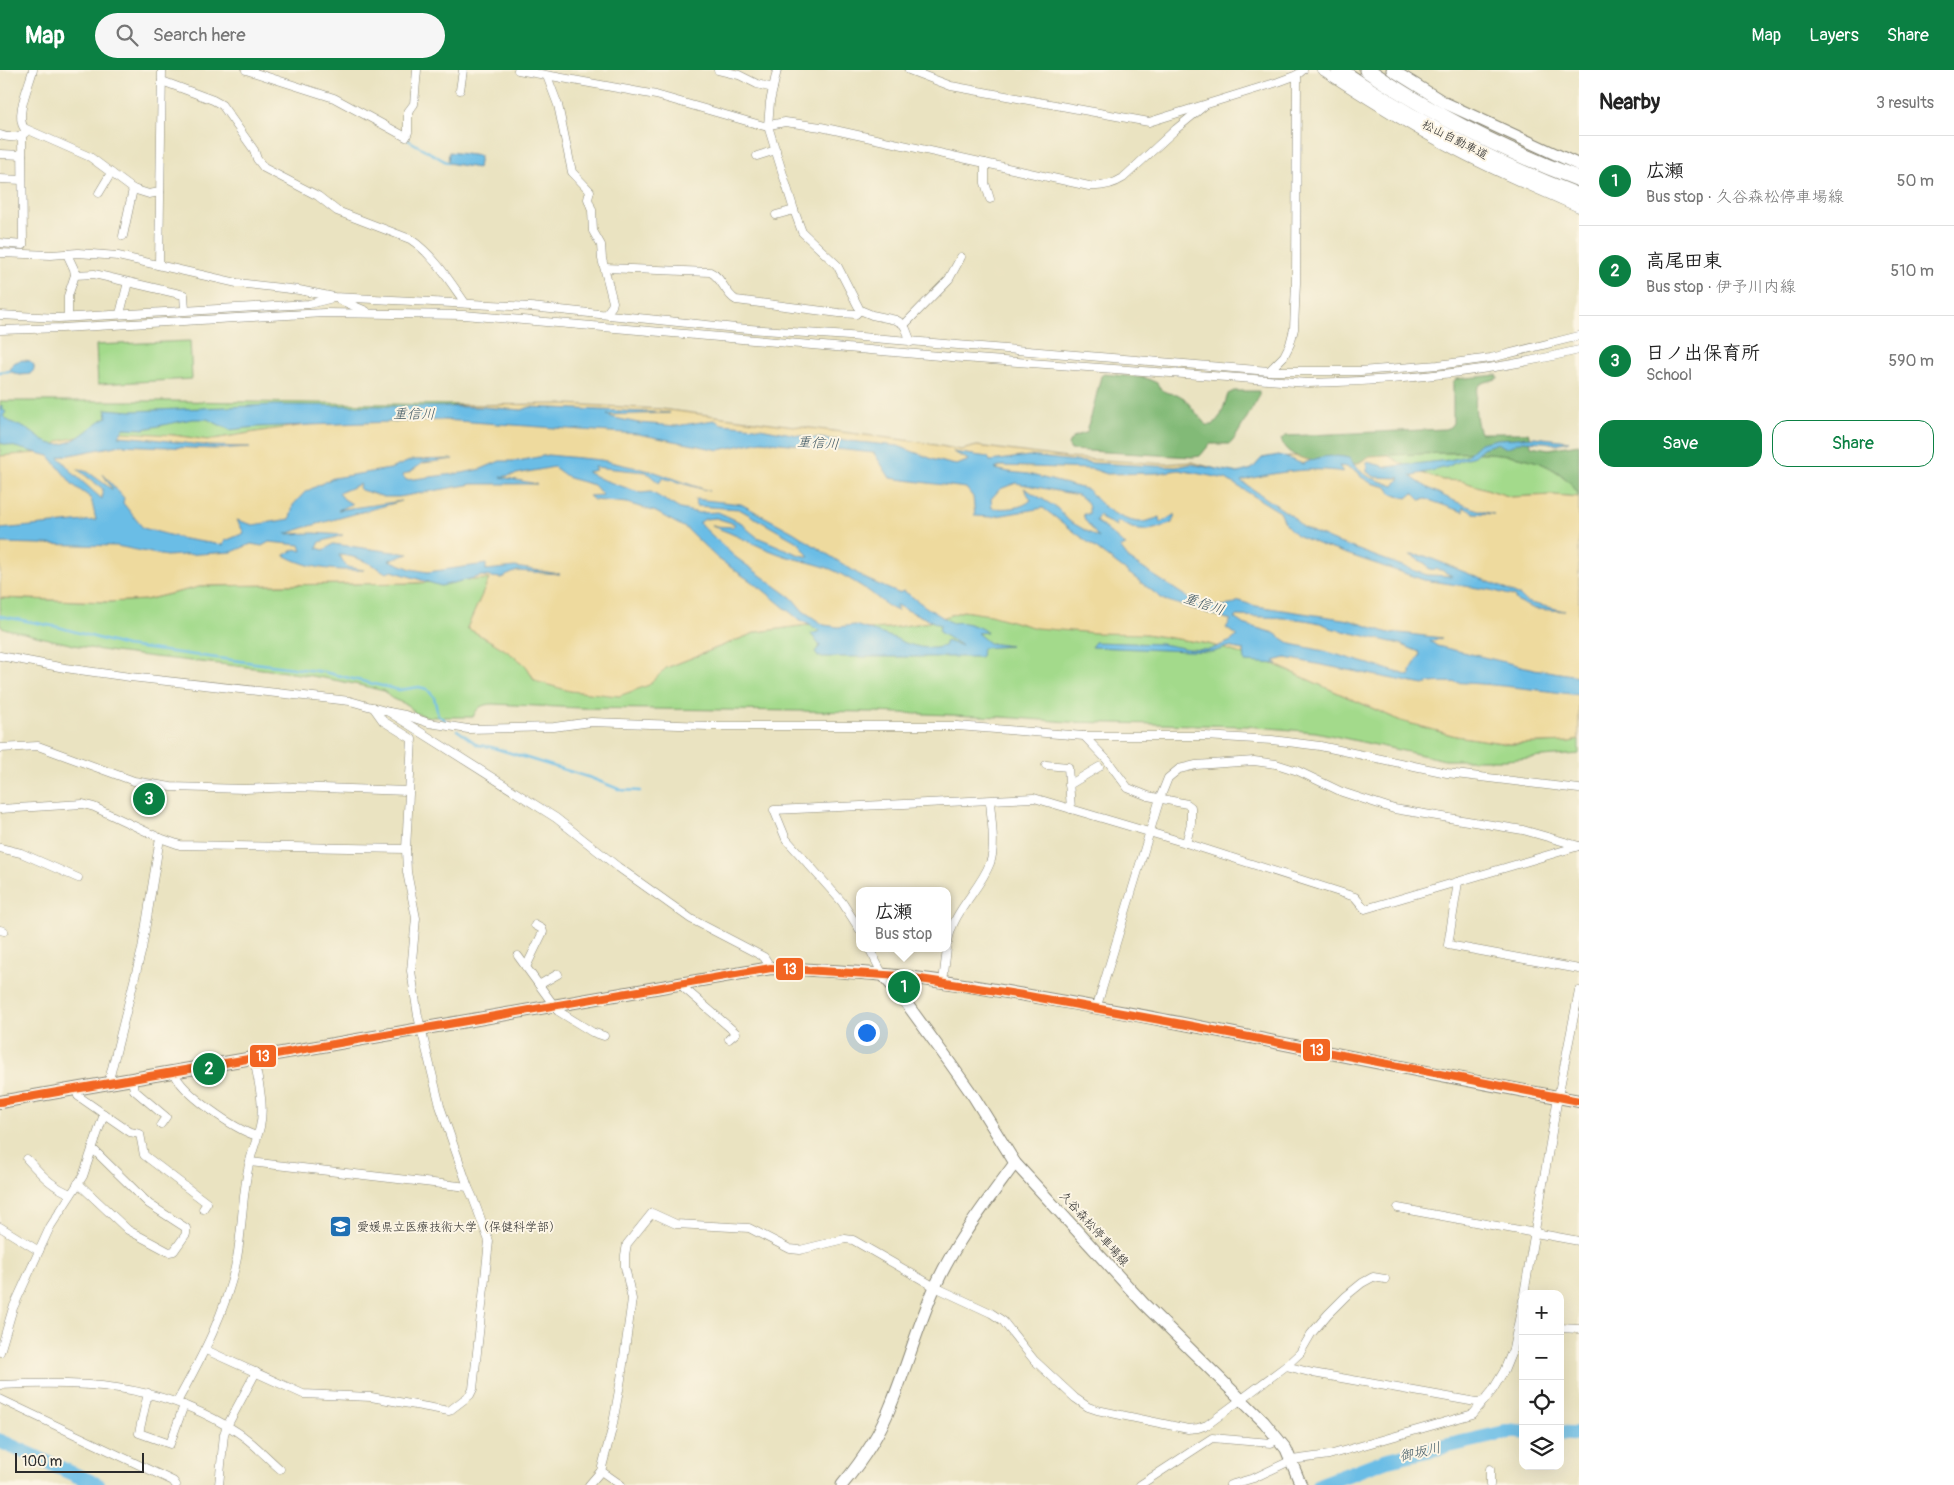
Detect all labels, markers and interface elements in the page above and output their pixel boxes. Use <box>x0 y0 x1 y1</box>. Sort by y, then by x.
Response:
search box <box>95 13 445 58</box>
text: Map <box>25 21 65 50</box>
icon: search <box>113 21 141 49</box>
text: Search here <box>153 23 246 47</box>
text: Map <box>1752 24 1781 47</box>
text: Layers <box>1809 24 1859 47</box>
text: Share <box>1887 24 1929 47</box>
text: Nearby <box>1599 89 1660 116</box>
text: 3 results <box>1876 93 1934 113</box>
street label: 松山自動車道 <box>1420 117 1490 163</box>
text: 広瀬 <box>1646 159 1684 183</box>
text: 1 <box>1612 171 1618 191</box>
text: 50 m <box>1897 171 1934 191</box>
text: Bus stop · 久谷森松停車場線 <box>1646 187 1844 207</box>
text: 高尾田東 <box>1646 249 1722 273</box>
text: 2 <box>1611 261 1619 281</box>
text: 510 m <box>1890 261 1934 281</box>
text: Bus stop · 伊予川内線 <box>1646 277 1796 297</box>
text: 日ノ出保育所 <box>1646 341 1760 365</box>
text: 3 <box>1611 351 1619 371</box>
text: 590 m <box>1888 351 1934 371</box>
text: School <box>1646 365 1692 385</box>
water label: 重信川 <box>393 405 435 423</box>
button: Save <box>1599 420 1762 467</box>
button: Share <box>1772 420 1934 467</box>
water label: 重信川 <box>796 433 840 453</box>
water label: 重信川 <box>1181 589 1227 619</box>
pin: 3 <box>133 780 165 818</box>
popup <box>856 887 951 952</box>
text: 広瀬 <box>875 900 913 924</box>
text: Bus stop <box>875 924 932 944</box>
line badge: 13 <box>775 957 804 981</box>
text: 13 <box>783 961 797 978</box>
pin: 1 <box>888 968 920 1006</box>
your location <box>854 1020 880 1046</box>
line badge: 13 <box>1302 1038 1331 1062</box>
text: 13 <box>1310 1042 1324 1059</box>
line badge: 13 <box>249 1044 277 1068</box>
text: 13 <box>256 1048 270 1065</box>
pin: 2 <box>193 1050 225 1088</box>
street label: 久谷森松停車場線 <box>1056 1188 1132 1270</box>
school or university icon: 愛媛県立医療技術大学（保健科学部） <box>329 1215 353 1239</box>
place label: 愛媛県立医療技術大学（保健科学部） <box>357 1220 561 1235</box>
map controls <box>1519 1290 1564 1470</box>
button: + <box>1519 1290 1564 1335</box>
button: − <box>1519 1335 1564 1380</box>
button: locate <box>1519 1380 1564 1425</box>
button: layers <box>1519 1425 1564 1470</box>
water label: 御坂川 <box>1398 1439 1442 1465</box>
scale bar <box>15 1450 144 1473</box>
text: 100 m <box>22 1453 62 1470</box>

